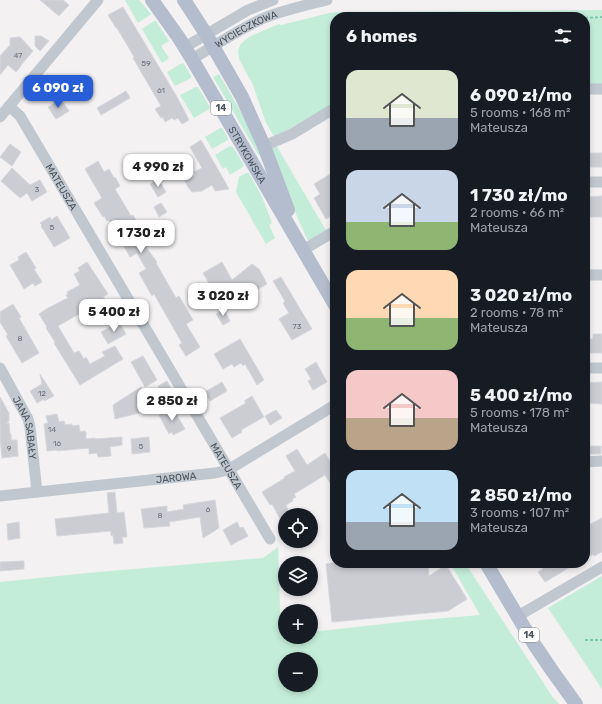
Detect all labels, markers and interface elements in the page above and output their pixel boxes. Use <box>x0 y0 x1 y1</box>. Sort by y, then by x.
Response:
street label: WYCIECZKOWA <box>213 9 279 51</box>
icon: filters <box>552 25 574 47</box>
text: 6 homes <box>346 26 417 46</box>
house number: 47 <box>14 51 22 60</box>
house number: 59 <box>141 59 151 68</box>
pin: 6 090 zł <box>17 75 99 109</box>
text: 6 090 zł <box>32 80 84 95</box>
text: 6 090 zł/mo <box>470 85 572 105</box>
house number: 61 <box>157 86 165 95</box>
icon: home <box>378 86 426 134</box>
road number: 14 <box>211 101 231 115</box>
text: 5 rooms · 168 m² <box>470 105 570 120</box>
text: Mateusza <box>470 120 528 135</box>
street label: STRYKOWSKA <box>226 125 268 186</box>
pin: 4 990 zł <box>117 154 199 188</box>
text: 4 990 zł <box>132 159 184 174</box>
street label: MATEUSZA <box>43 162 79 213</box>
house number: 3 <box>35 185 40 194</box>
text: 1 730 zł/mo <box>470 185 568 205</box>
icon: home <box>378 186 426 234</box>
text: 2 rooms · 66 m² <box>470 205 564 220</box>
pin: 1 730 zł <box>100 220 182 254</box>
text: Mateusza <box>470 220 528 235</box>
house number: 5 <box>50 223 55 232</box>
text: 1 730 zł <box>117 225 165 240</box>
pin: 3 020 zł <box>182 283 264 317</box>
text: 3 020 zł/mo <box>470 285 572 305</box>
icon: home <box>378 286 426 334</box>
text: 3 020 zł <box>197 288 249 303</box>
pin: 5 400 zł <box>73 299 155 333</box>
text: 5 400 zł <box>88 304 140 319</box>
text: 2 rooms · 78 m² <box>470 305 564 320</box>
text: Mateusza <box>470 320 528 335</box>
house number: 73 <box>293 322 302 331</box>
house number: 8 <box>17 334 23 343</box>
text: 5 400 zł/mo <box>470 385 573 405</box>
icon: home <box>378 386 426 434</box>
pin: 2 850 zł <box>131 388 213 422</box>
house number: 12 <box>38 389 46 398</box>
text: 2 850 zł <box>146 393 198 408</box>
street label: JANA SABAŁY <box>10 395 39 461</box>
text: 5 rooms · 178 m² <box>470 405 569 420</box>
text: Mateusza <box>470 420 528 435</box>
house number: 14 <box>48 425 56 434</box>
house number: 16 <box>53 439 61 448</box>
street label: MATEUSZA <box>207 441 244 492</box>
house number: 5 <box>139 442 144 451</box>
house number: 9 <box>7 444 12 453</box>
street label: JAROWA <box>155 470 197 486</box>
text: 2 850 zł/mo <box>470 485 572 505</box>
icon: home <box>378 486 426 534</box>
house number: 6 <box>206 505 211 514</box>
text: 3 rooms · 107 m² <box>470 505 569 520</box>
map controls <box>278 508 318 692</box>
button: locate <box>278 508 318 548</box>
house number: 8 <box>157 511 163 520</box>
text: Mateusza <box>470 520 528 535</box>
button: layers <box>278 556 318 596</box>
button: + <box>278 604 318 644</box>
road number: 14 <box>519 628 539 642</box>
button: − <box>278 652 318 692</box>

